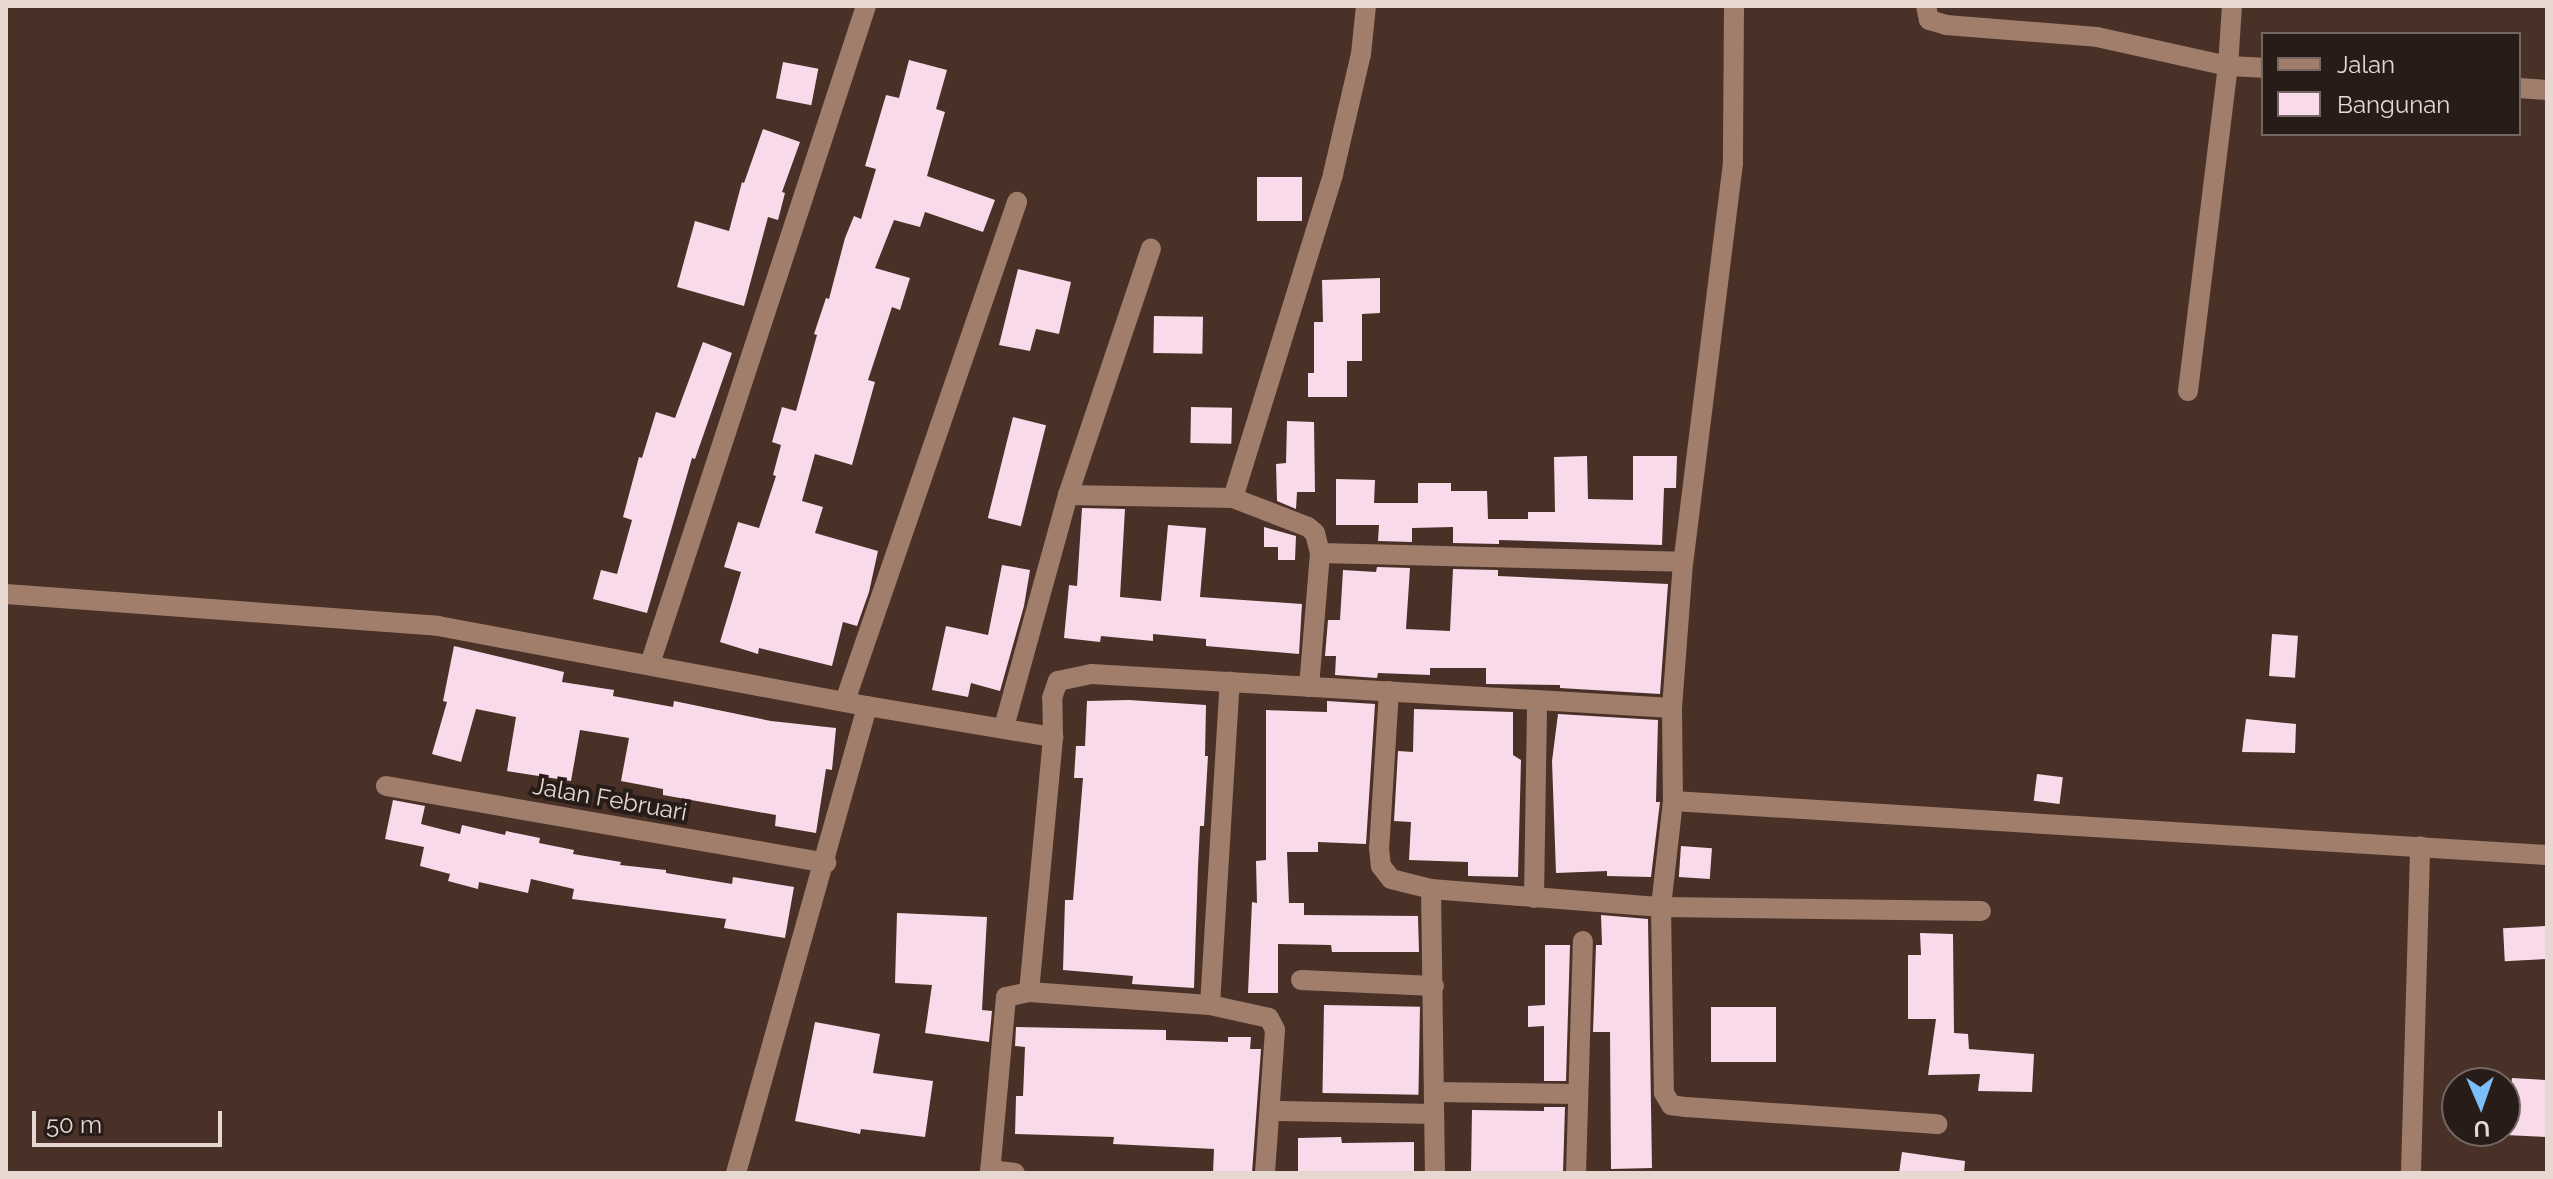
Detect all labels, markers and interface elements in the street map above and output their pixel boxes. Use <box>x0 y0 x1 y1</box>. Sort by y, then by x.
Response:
legend <box>2261 32 2521 136</box>
text: Jalan <box>2337 50 2395 79</box>
text: Bangunan <box>2337 90 2450 119</box>
street label: Jalan Februari <box>531 771 689 827</box>
north arrow <box>2441 1067 2521 1147</box>
scale bar <box>36 1095 226 1145</box>
text: 50 m <box>46 1110 102 1139</box>
text: U <box>2473 1116 2490 1142</box>

